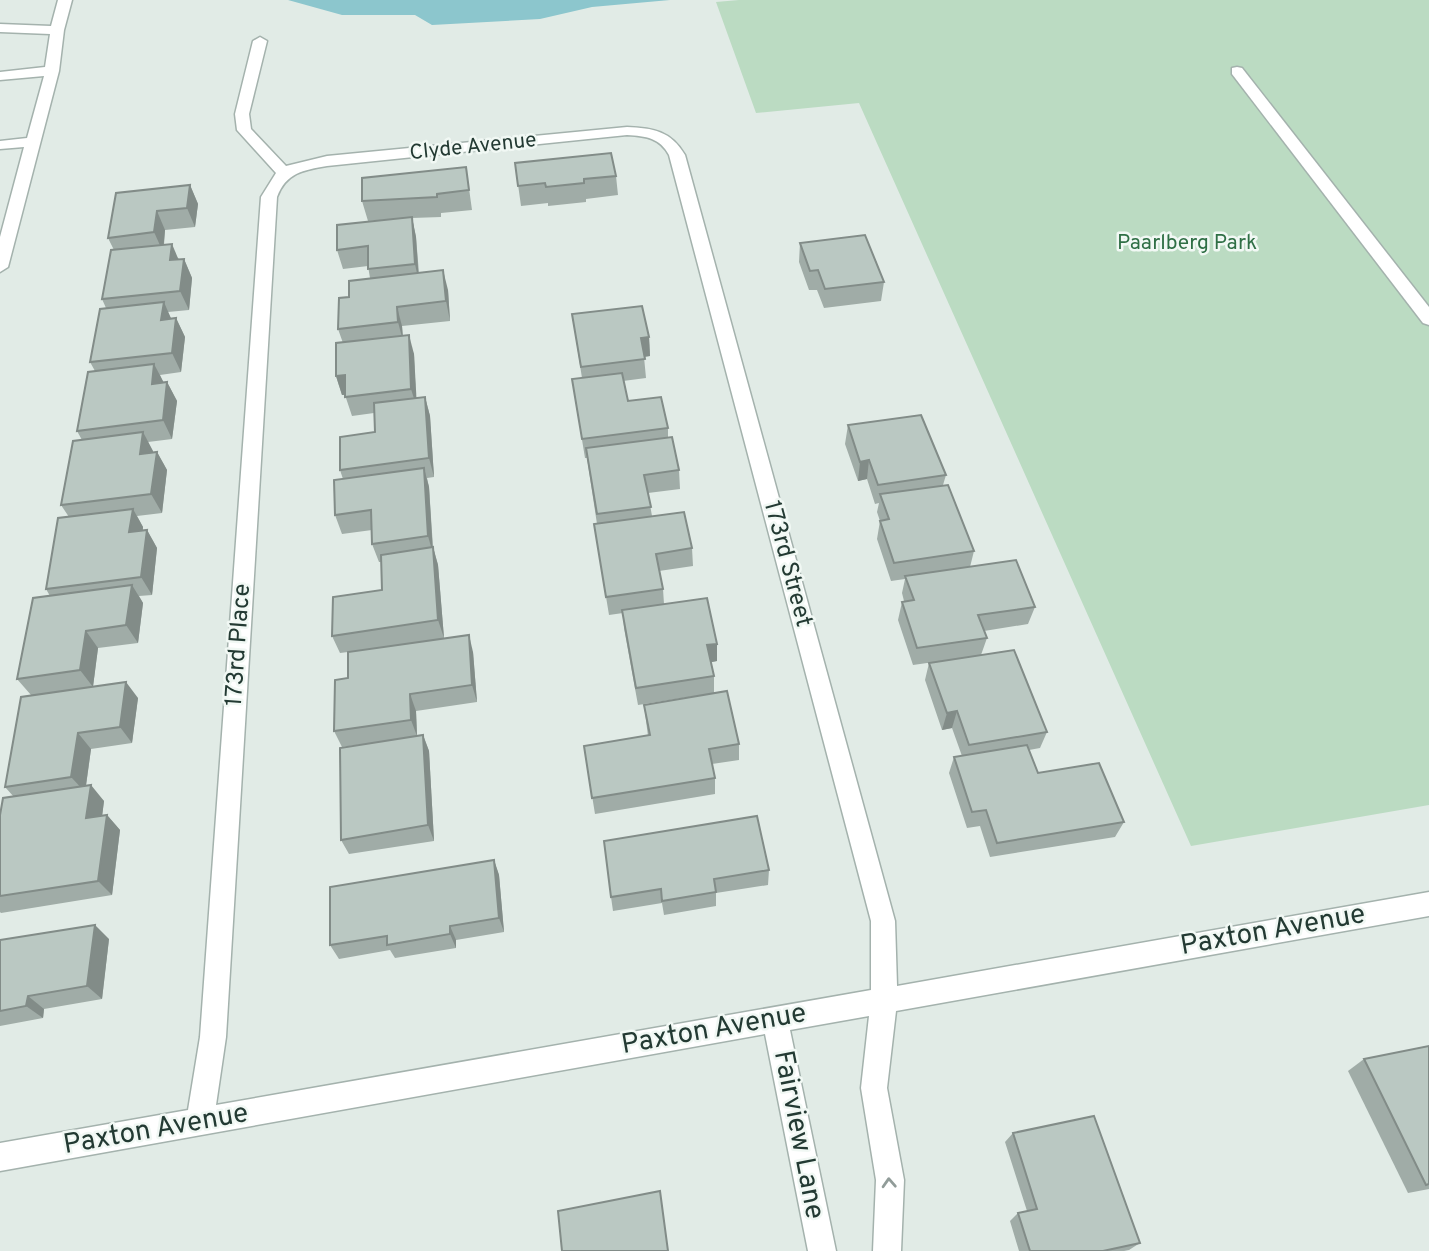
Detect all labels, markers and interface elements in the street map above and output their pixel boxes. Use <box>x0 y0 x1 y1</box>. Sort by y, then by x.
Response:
street label: Clyde Avenue <box>408 127 538 167</box>
park label: Paarlberg Park <box>1117 230 1257 257</box>
street label: 173rd Street <box>756 498 818 630</box>
street label: 173rd Place <box>220 583 258 707</box>
street label: Paxton Avenue <box>1178 897 1368 965</box>
street label: Paxton Avenue <box>619 996 809 1064</box>
street label: Fairview Lane <box>764 1047 832 1223</box>
street label: Paxton Avenue <box>61 1096 251 1164</box>
one-way arrow <box>882 1177 897 1188</box>

